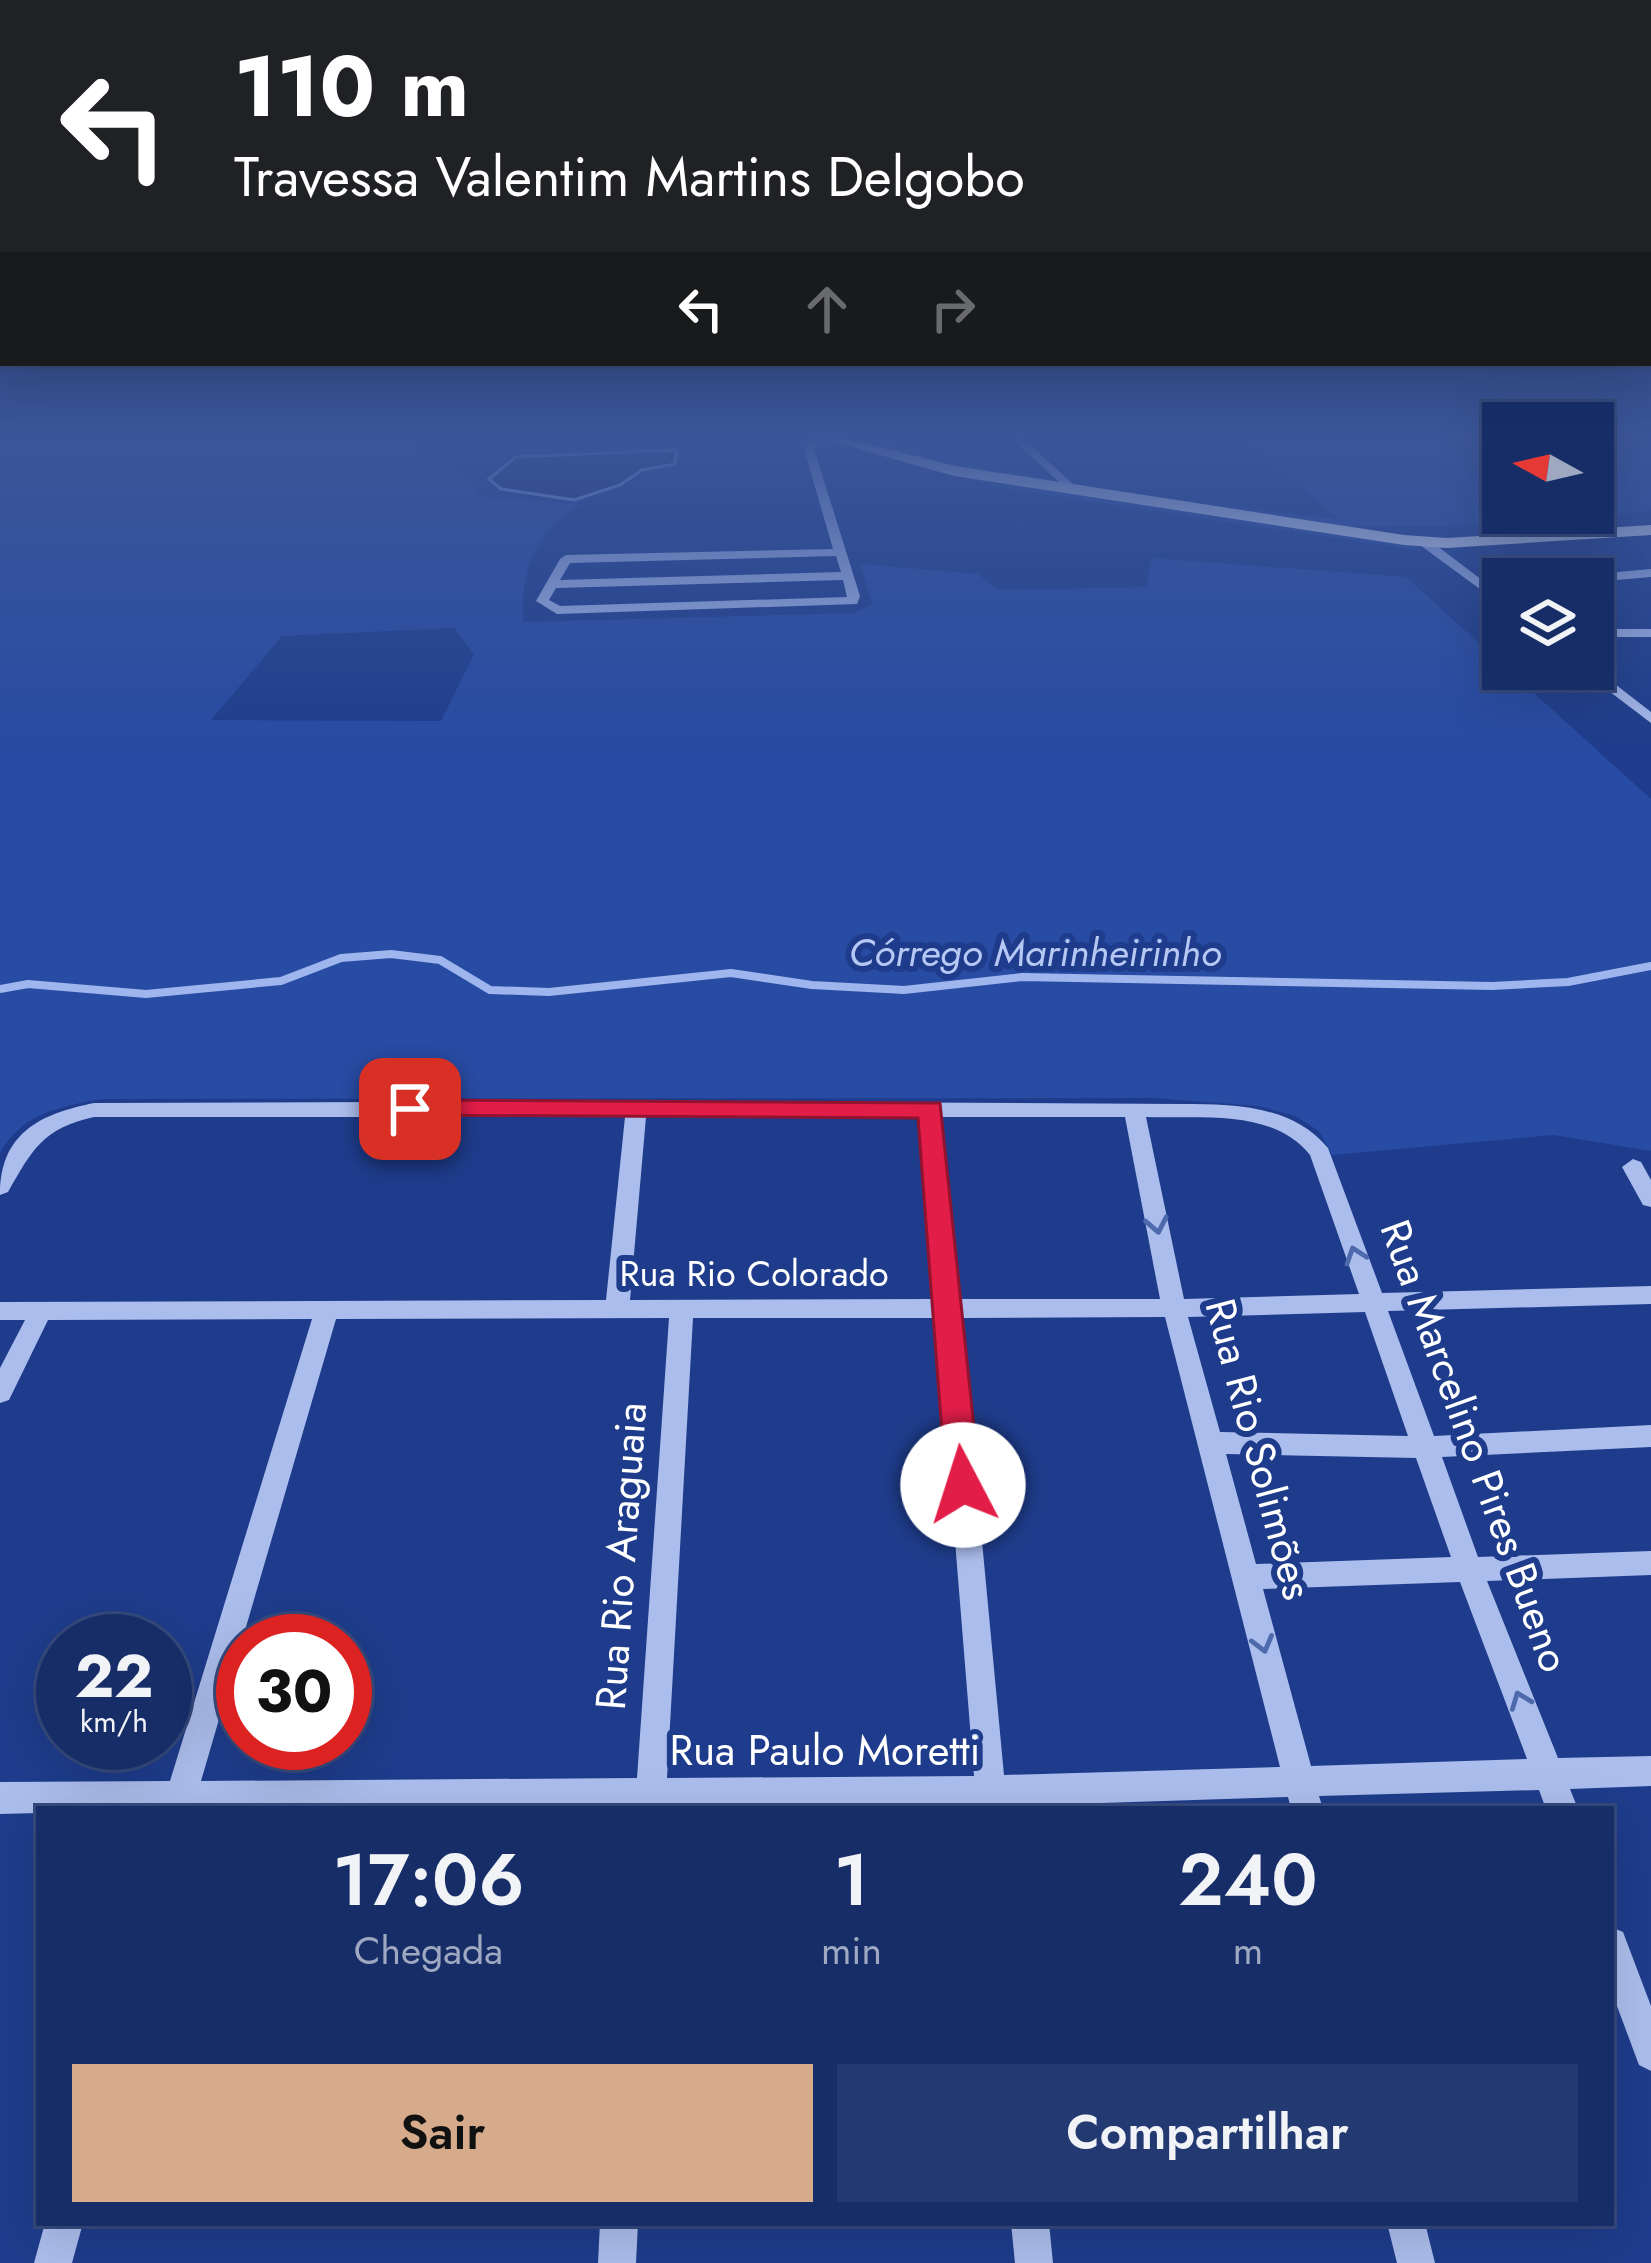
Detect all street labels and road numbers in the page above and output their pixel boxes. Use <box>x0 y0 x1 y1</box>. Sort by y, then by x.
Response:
street label: Rua Marcelino Pires Bueno <box>1365 1211 1585 1681</box>
street label: Rua Rio Colorado <box>619 1247 889 1299</box>
street label: Rua Rio Solimões <box>1190 1292 1328 1606</box>
street label: Rua Rio Araguaia <box>580 1400 662 1712</box>
street label: Rua Paulo Moretti <box>669 1720 981 1781</box>

